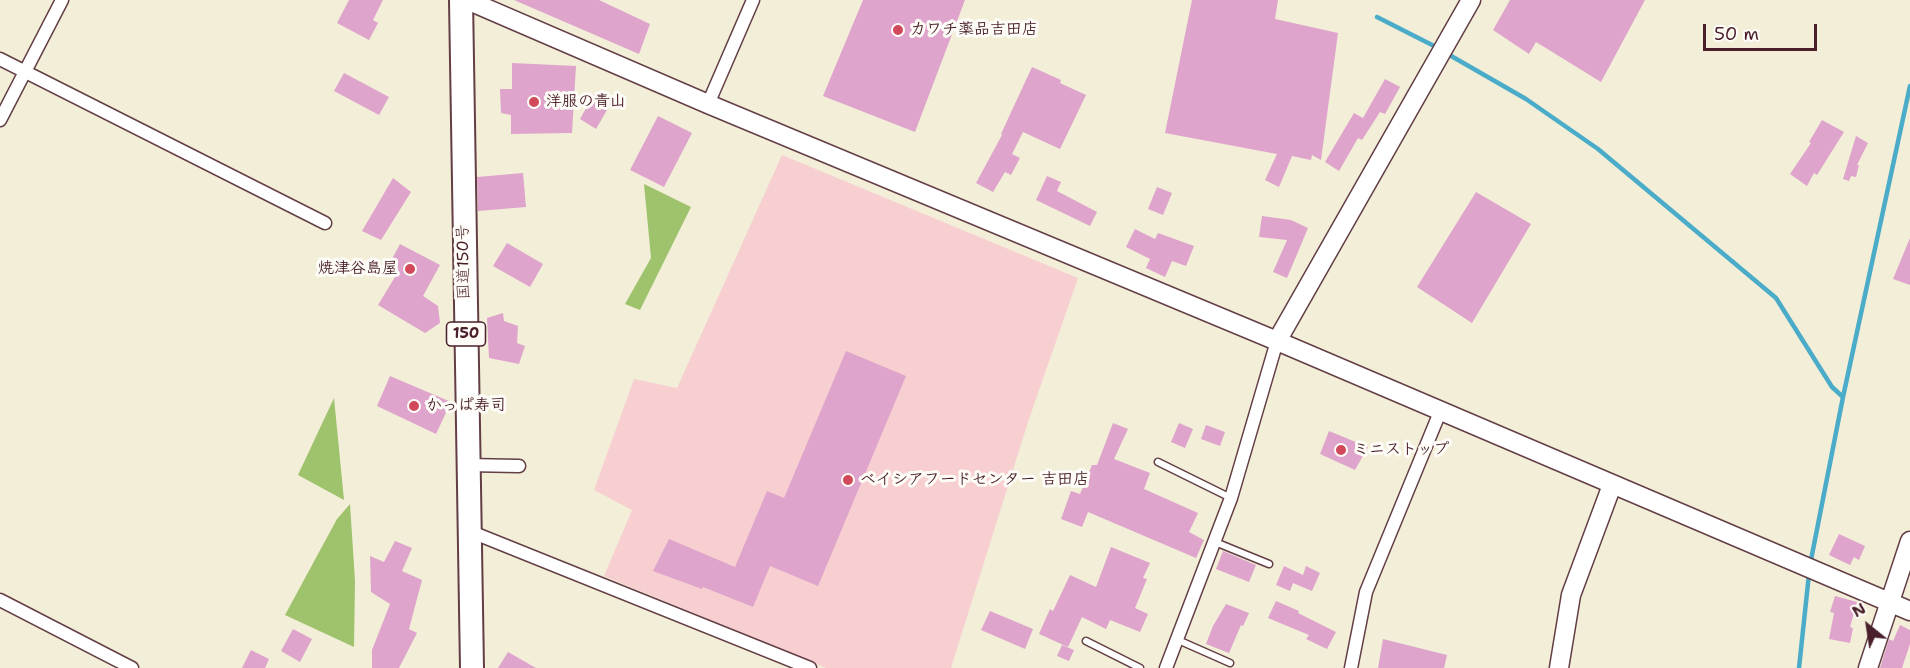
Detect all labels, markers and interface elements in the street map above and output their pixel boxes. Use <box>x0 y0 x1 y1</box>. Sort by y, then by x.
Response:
scale bar <box>1706 12 1820 50</box>
place label: カワチ薬品吉田店 <box>910 20 1038 40</box>
text: 50 m <box>1714 22 1759 46</box>
marker: カワチ薬品吉田店 <box>891 23 905 37</box>
place label: 洋服の青山 <box>546 92 626 112</box>
marker: 洋服の青山 <box>527 95 541 109</box>
street label: 国道150号 <box>454 224 474 300</box>
place label: 焼津谷島屋 <box>318 259 398 279</box>
marker: 焼津谷島屋 <box>403 262 417 276</box>
road number: 150 <box>446 322 486 346</box>
place label: かっぱ寿司 <box>426 396 506 416</box>
marker: かっぱ寿司 <box>407 399 421 413</box>
place label: ミニストップ <box>1353 440 1449 460</box>
marker: ミニストップ <box>1334 443 1348 457</box>
place label: ベイシアフードセンター 吉田店 <box>860 470 1089 490</box>
marker: ベイシアフードセンター 吉田店 <box>841 473 855 487</box>
north arrow <box>1838 596 1898 656</box>
text: N <box>1848 598 1869 622</box>

